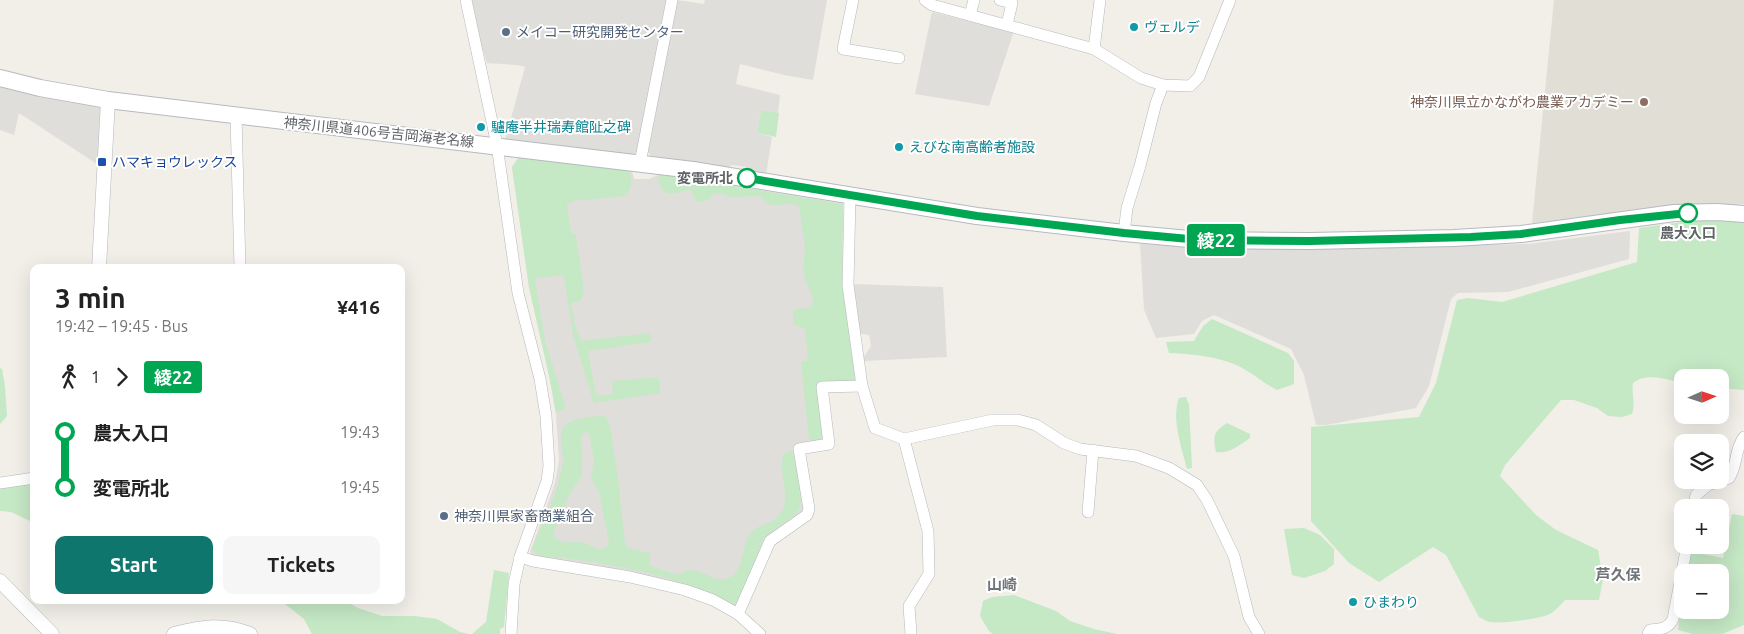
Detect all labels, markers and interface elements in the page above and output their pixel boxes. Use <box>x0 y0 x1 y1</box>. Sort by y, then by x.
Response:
place label: ヴェルデ <box>1144 19 1200 35</box>
marker: ヴェルデ <box>1128 21 1140 33</box>
place label: メイコー研究開発センター <box>516 24 684 40</box>
marker: メイコー研究開発センター <box>500 26 512 38</box>
place label: 神奈川県立かながわ農業アカデミー <box>1410 94 1634 110</box>
marker: 神奈川県立かながわ農業アカデミー <box>1638 96 1650 108</box>
street label: 神奈川県道406号吉岡海老名線 <box>283 114 475 150</box>
place label: 驢庵半井瑞寿館阯之碑 <box>491 119 631 135</box>
marker: 驢庵半井瑞寿館阯之碑 <box>475 121 487 133</box>
place label: えびな南高齢者施設 <box>909 139 1035 155</box>
marker: えびな南高齢者施設 <box>893 141 905 153</box>
place label: ハマキョウレックス <box>112 154 238 170</box>
marker: ハマキョウレックス <box>96 156 108 168</box>
marker: 変電所北 <box>737 168 757 188</box>
place label: 変電所北 <box>677 170 733 186</box>
marker: 農大入口 <box>1678 203 1698 223</box>
line badge: 綾22 <box>1187 224 1245 256</box>
place label: 農大入口 <box>1660 225 1716 241</box>
text: 綾22 <box>1197 230 1235 250</box>
text: 3 min <box>55 282 126 313</box>
text: ¥416 <box>337 296 380 318</box>
text: 19:42 – 19:45 · Bus <box>55 317 188 335</box>
icon: walk <box>55 363 83 391</box>
icon: forward <box>108 363 136 391</box>
text: 綾22 <box>154 367 192 387</box>
text: 1 <box>91 368 100 386</box>
north arrow <box>1674 369 1729 424</box>
map controls <box>1674 369 1729 619</box>
text: 農大入口 <box>93 422 169 444</box>
text: 19:43 <box>340 423 380 441</box>
button: layers <box>1674 434 1729 489</box>
text: 変電所北 <box>93 477 169 499</box>
text: 19:45 <box>340 478 380 496</box>
button: + <box>1674 499 1729 554</box>
place label: 神奈川県家畜商業組合 <box>454 508 594 524</box>
marker: 神奈川県家畜商業組合 <box>438 510 450 522</box>
button: Start <box>55 536 213 594</box>
button: Tickets <box>223 536 380 594</box>
button: − <box>1674 564 1729 619</box>
district label: 芦久保 <box>1595 566 1641 583</box>
district label: 山崎 <box>987 576 1017 593</box>
place label: ひまわり <box>1363 594 1419 610</box>
marker: ひまわり <box>1347 596 1359 608</box>

